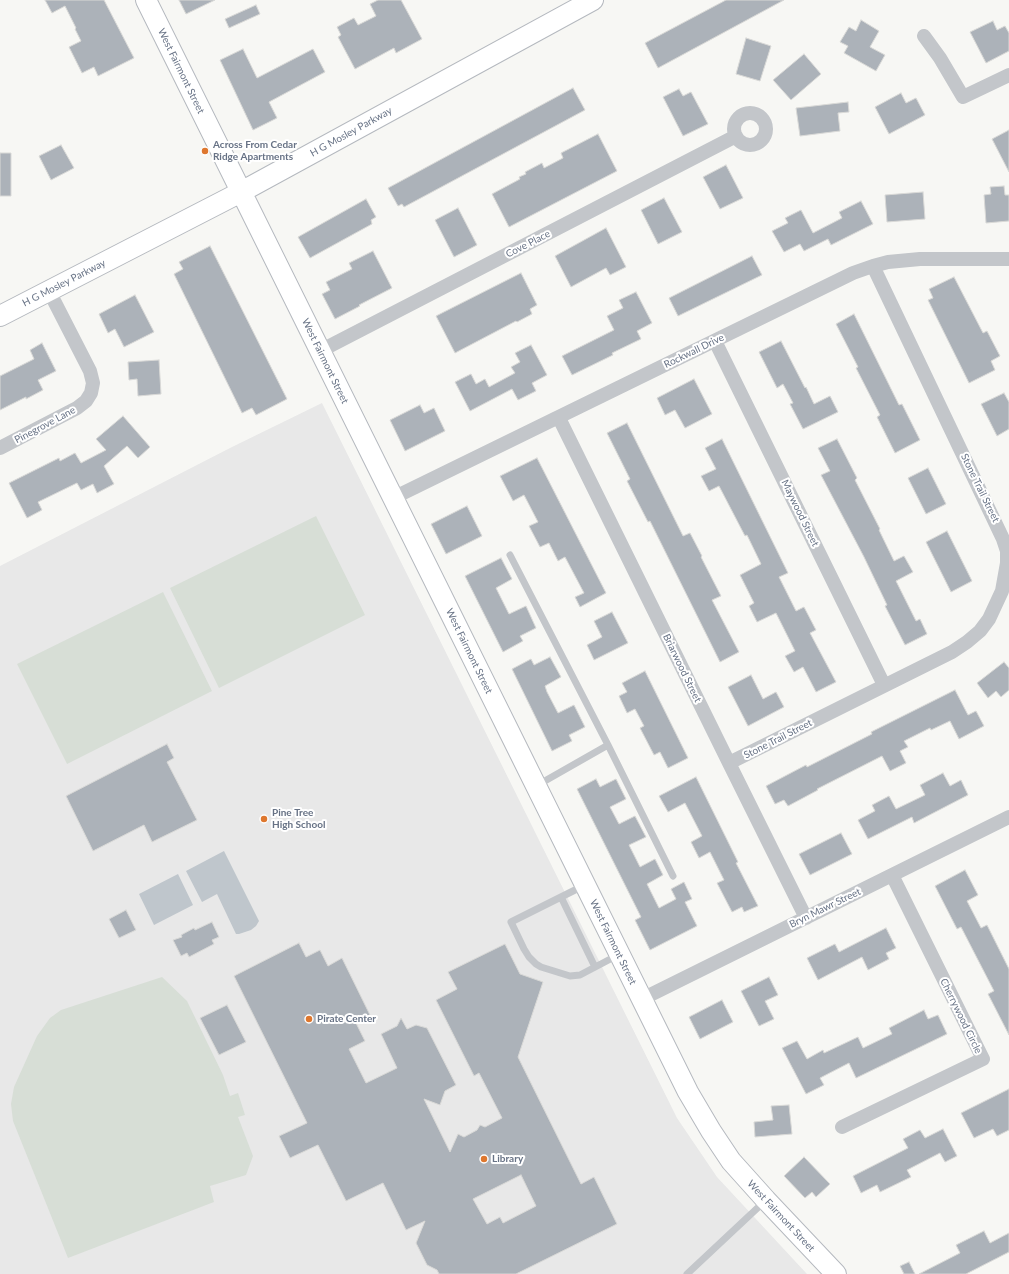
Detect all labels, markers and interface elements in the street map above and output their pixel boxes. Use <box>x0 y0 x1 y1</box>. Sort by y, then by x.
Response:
street label: West Fairmont Street <box>155 26 207 116</box>
street label: H G Mosley Parkway <box>308 105 394 159</box>
place label: Across From Cedar Ridge Apartments <box>213 139 297 162</box>
marker: Across From Cedar Ridge Apartments <box>200 146 210 156</box>
street label: Cove Place <box>504 228 552 260</box>
street label: H G Mosley Parkway <box>20 257 108 309</box>
street label: West Fairmont Street <box>299 316 351 406</box>
street label: Rockwall Drive <box>662 331 726 371</box>
street label: Pinegrove Lane <box>13 404 77 446</box>
street label: Stone Trail Street <box>958 452 1002 524</box>
street label: Maywood Street <box>779 478 821 548</box>
street label: West Fairmont Street <box>443 606 495 696</box>
street label: Briarwood Street <box>660 632 704 704</box>
street label: Stone Trail Street <box>742 717 814 761</box>
place label: Pine Tree High School <box>272 807 325 830</box>
marker: Pine Tree High School <box>259 814 269 824</box>
street label: Bryn Mawr Street <box>787 886 863 930</box>
street label: West Fairmont Street <box>587 897 639 987</box>
street label: Cherrywood Circle <box>938 976 984 1056</box>
place label: Pirate Center <box>317 1013 376 1025</box>
marker: Pirate Center <box>304 1014 314 1024</box>
place label: Library <box>492 1153 523 1165</box>
marker: Library <box>479 1154 489 1164</box>
street label: West Fairmont Street <box>745 1178 817 1254</box>

